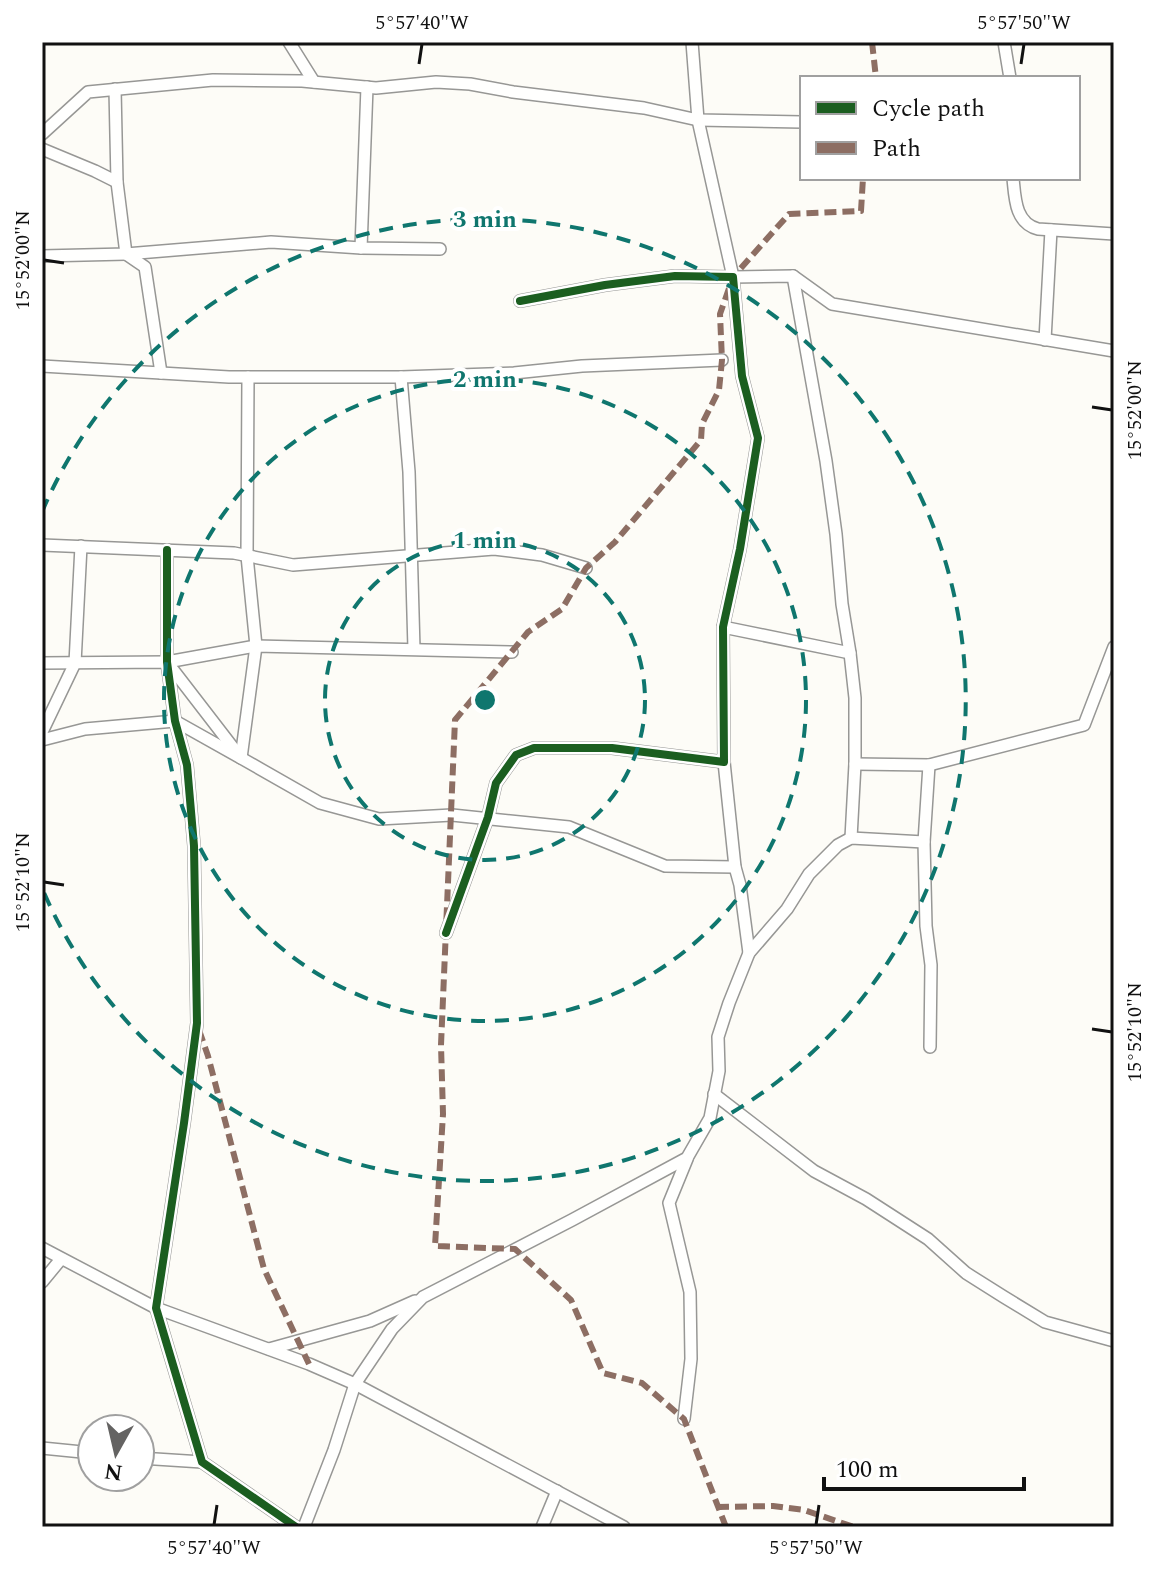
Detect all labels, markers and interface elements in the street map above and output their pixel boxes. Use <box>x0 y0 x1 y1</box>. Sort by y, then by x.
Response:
text: 5°57'40"W <box>375 8 469 38</box>
text: 5°57'50"W <box>977 8 1071 38</box>
legend <box>800 76 1080 180</box>
text: Cycle path <box>872 91 985 127</box>
text: Path <box>872 131 921 167</box>
text: 3 min <box>453 202 517 238</box>
text: 15°52'00"N <box>8 210 38 310</box>
text: 15°52'00"N <box>1120 360 1150 460</box>
text: 2 min <box>453 362 517 398</box>
text: 1 min <box>453 523 517 559</box>
centre of rings <box>471 686 499 714</box>
text: 15°52'10"N <box>8 832 38 932</box>
text: 15°52'10"N <box>1120 982 1150 1082</box>
north arrow <box>76 1413 156 1493</box>
scale bar <box>824 1441 1024 1491</box>
text: 100 m <box>836 1452 899 1488</box>
text: N <box>102 1454 125 1489</box>
text: 5°57'40"W <box>167 1533 261 1563</box>
text: 5°57'50"W <box>769 1533 863 1563</box>

